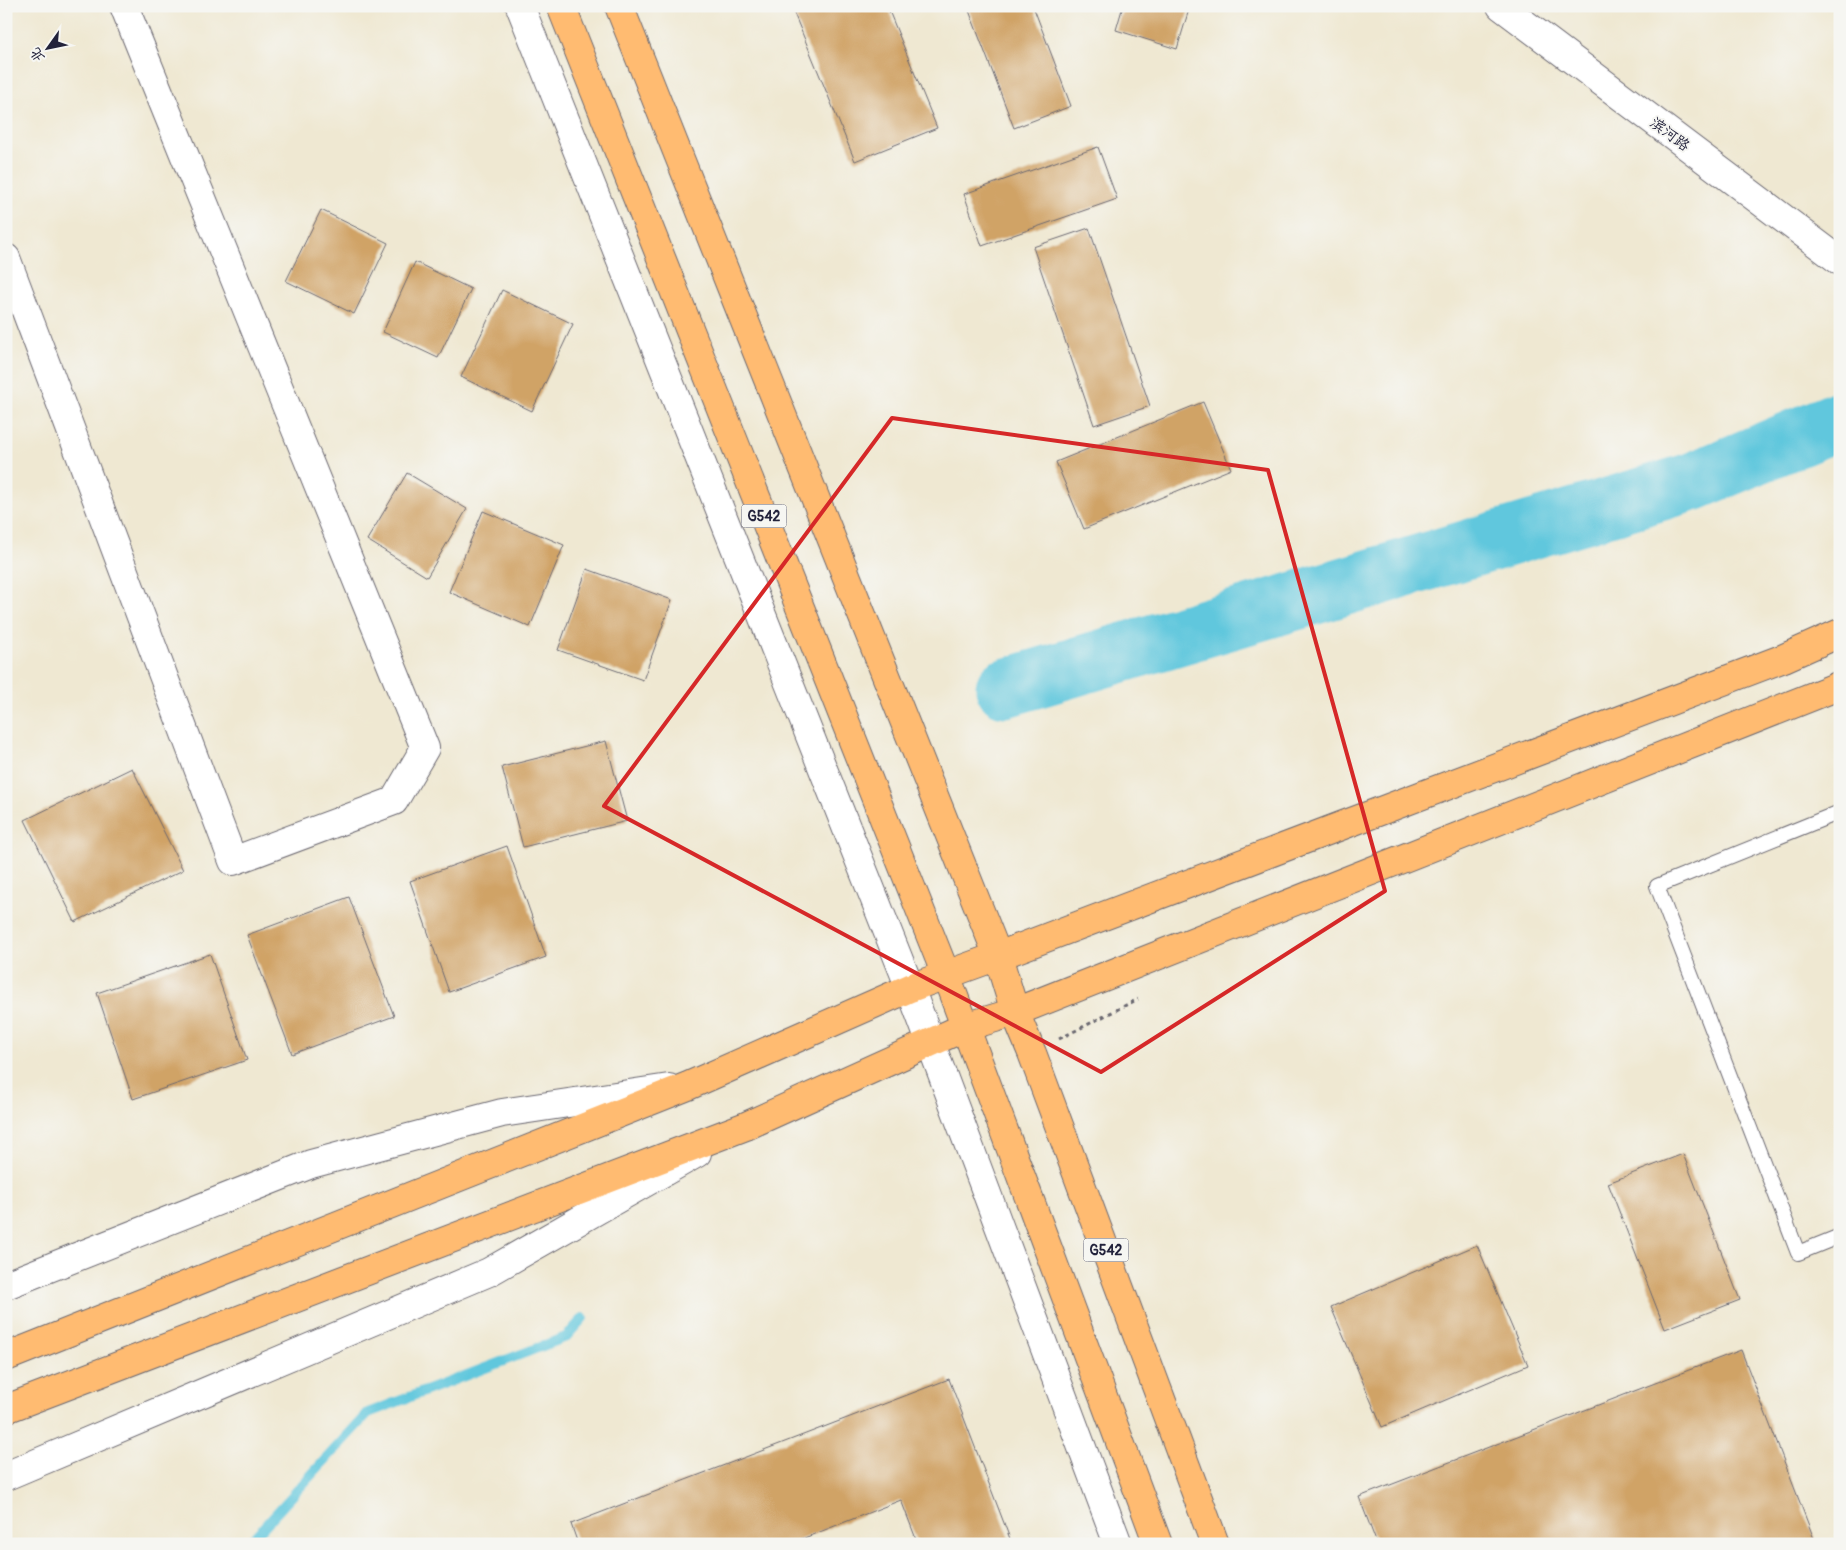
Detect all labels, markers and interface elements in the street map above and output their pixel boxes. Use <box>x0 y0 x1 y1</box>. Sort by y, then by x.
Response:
north arrow <box>22 22 72 72</box>
text: 北 <box>27 44 48 65</box>
street label: 滨河路 <box>1646 113 1693 156</box>
road number: G542 <box>742 504 786 528</box>
road number: G542 <box>1084 1238 1128 1262</box>

